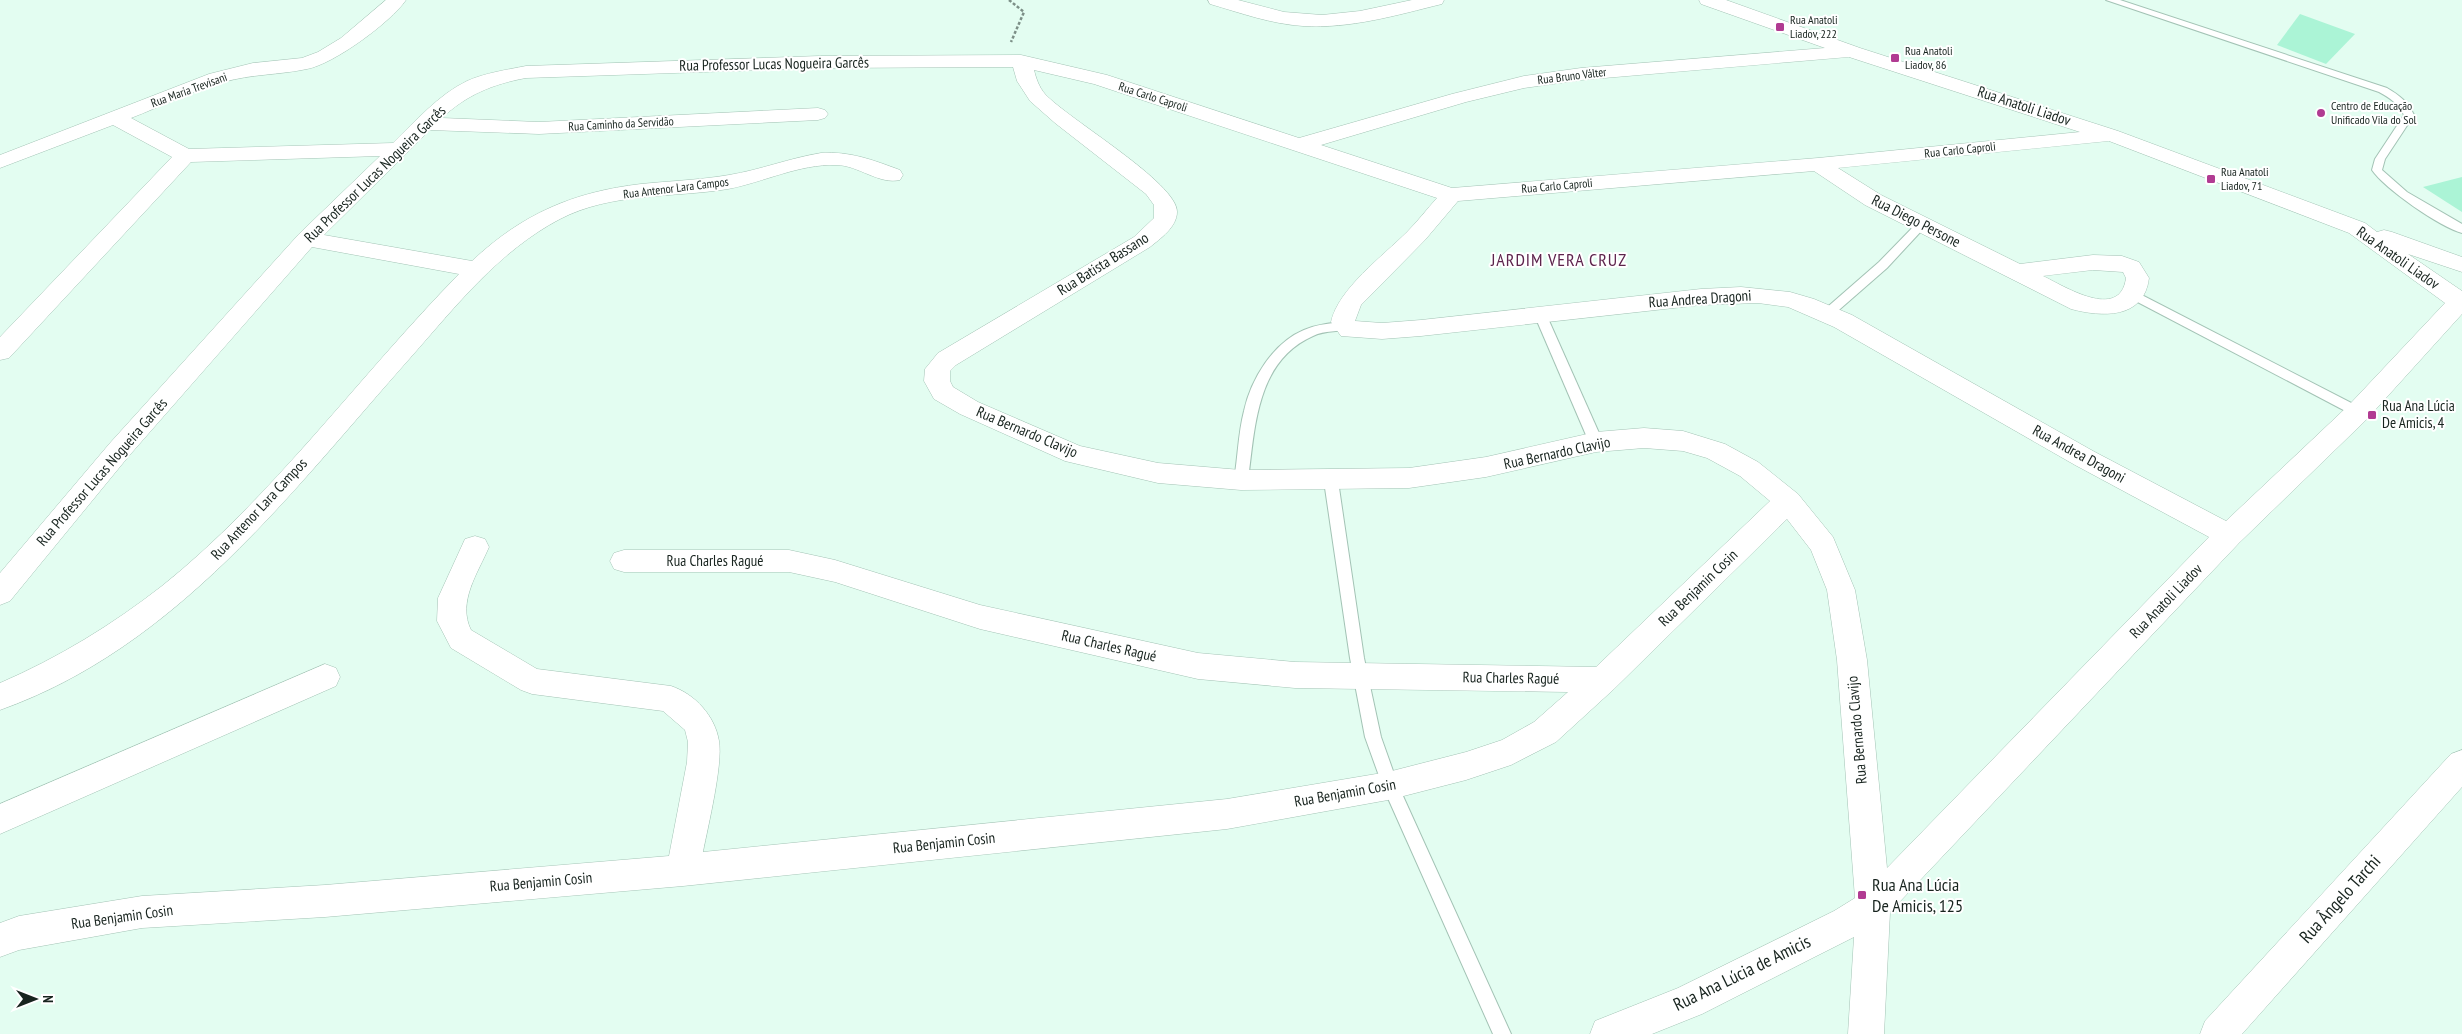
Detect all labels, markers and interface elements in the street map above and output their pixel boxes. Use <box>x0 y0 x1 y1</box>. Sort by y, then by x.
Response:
place label: Rua Anatoli Liadov, 222 <box>1790 12 1838 41</box>
marker: Rua Anatoli Liadov, 222 <box>1774 21 1786 33</box>
place label: Rua Anatoli Liadov, 86 <box>1905 43 1953 72</box>
street label: Rua Professor Lucas Nogueira Garcês <box>679 52 869 75</box>
marker: Rua Anatoli Liadov, 86 <box>1889 52 1901 64</box>
street label: Rua Bruno Válter <box>1537 64 1608 87</box>
street label: Rua Maria Trevisani <box>149 69 229 110</box>
street label: Rua Carlo Caproli <box>1117 78 1189 115</box>
street label: Rua Anatoli Liadov <box>1975 82 2073 130</box>
place label: Centro de Educação Unificado Vila do Sol <box>2331 98 2417 127</box>
street label: Rua Professor Lucas Nogueira Garcês <box>300 101 450 246</box>
marker: Centro de Educação Unificado Vila do Sol <box>2315 107 2327 119</box>
street label: Rua Caminho da Servidão <box>568 113 674 134</box>
street label: Rua Carlo Caproli <box>1924 138 1996 161</box>
place label: Rua Anatoli Liadov, 71 <box>2221 164 2269 193</box>
marker: Rua Anatoli Liadov, 71 <box>2205 173 2217 185</box>
street label: Rua Antenor Lara Campos <box>622 174 729 201</box>
street label: Rua Carlo Caproli <box>1521 175 1593 196</box>
street label: Rua Diego Persone <box>1869 190 1964 251</box>
street label: Rua Anatoli Liadov <box>2353 222 2443 293</box>
street label: Rua Batista Bassano <box>1054 228 1152 299</box>
district label: JARDIM VERA CRUZ <box>1490 248 1627 271</box>
street label: Rua Andrea Dragoni <box>1648 285 1752 312</box>
street label: Rua Professor Lucas Nogueira Garcês <box>32 394 171 550</box>
place label: Rua Ana Lúcia De Amicis, 4 <box>2382 396 2455 432</box>
street label: Rua Bernardo Clavijo <box>974 402 1081 461</box>
marker: Rua Ana Lúcia De Amicis, 4 <box>2366 409 2378 421</box>
street label: Rua Andrea Dragoni <box>2030 420 2129 487</box>
street label: Rua Bernardo Clavijo <box>1502 432 1612 473</box>
street label: Rua Antenor Lara Campos <box>206 454 311 564</box>
street label: Rua Benjamin Cosin <box>1654 545 1741 630</box>
street label: Rua Charles Ragué <box>667 551 763 570</box>
street label: Rua Anatoli Liadov <box>2125 559 2206 642</box>
street label: Rua Charles Ragué <box>1060 625 1158 666</box>
street label: Rua Charles Ragué <box>1462 667 1560 688</box>
street label: Rua Bernardo Clavijo <box>1842 675 1871 785</box>
street label: Rua Benjamin Cosin <box>1293 774 1397 811</box>
street label: Rua Benjamin Cosin <box>892 828 996 857</box>
street label: Rua Ângelo Tarchi <box>2294 850 2385 948</box>
street label: Rua Benjamin Cosin <box>489 868 593 895</box>
place label: Rua Ana Lúcia De Amicis, 125 <box>1872 873 1963 917</box>
marker: Rua Ana Lúcia De Amicis, 125 <box>1856 889 1868 901</box>
street label: Rua Benjamin Cosin <box>70 900 174 933</box>
street label: Rua Ana Lúcia de Amicis <box>1669 929 1814 1016</box>
north arrow <box>10 974 60 1024</box>
text: N <box>39 995 57 1003</box>

